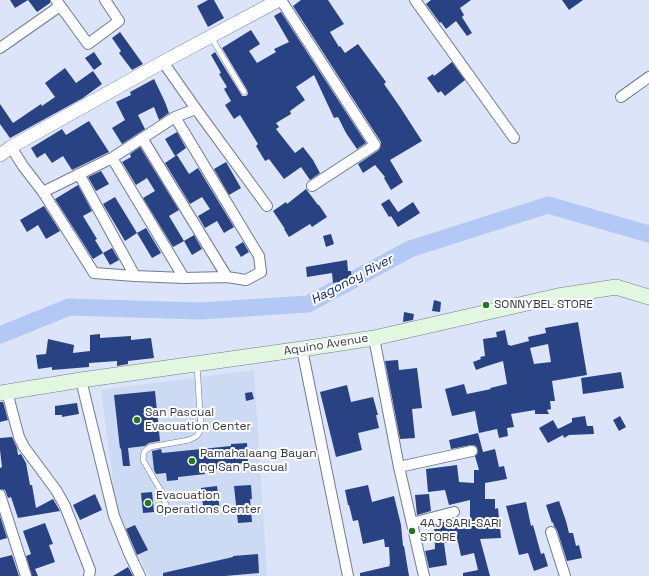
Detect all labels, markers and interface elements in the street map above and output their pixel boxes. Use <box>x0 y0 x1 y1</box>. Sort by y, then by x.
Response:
water label: Hagonoy River <box>309 252 395 308</box>
place label: SONNYBEL STORE <box>494 298 593 312</box>
marker: SONNYBEL STORE <box>481 300 491 310</box>
street label: Aquino Avenue <box>282 331 370 359</box>
place label: San Pascual Evacuation Center <box>145 406 251 434</box>
marker: San Pascual Evacuation Center <box>132 415 142 425</box>
place label: Pamahalaang Bayan ng San Pascual <box>200 447 317 475</box>
marker: Pamahalaang Bayan ng San Pascual <box>187 456 197 466</box>
place label: Evacuation Operations Center <box>156 489 261 517</box>
marker: Evacuation Operations Center <box>143 498 153 508</box>
place label: 4AJ SARI-SARI STORE <box>420 517 501 545</box>
marker: 4AJ SARI-SARI STORE <box>407 526 417 536</box>

